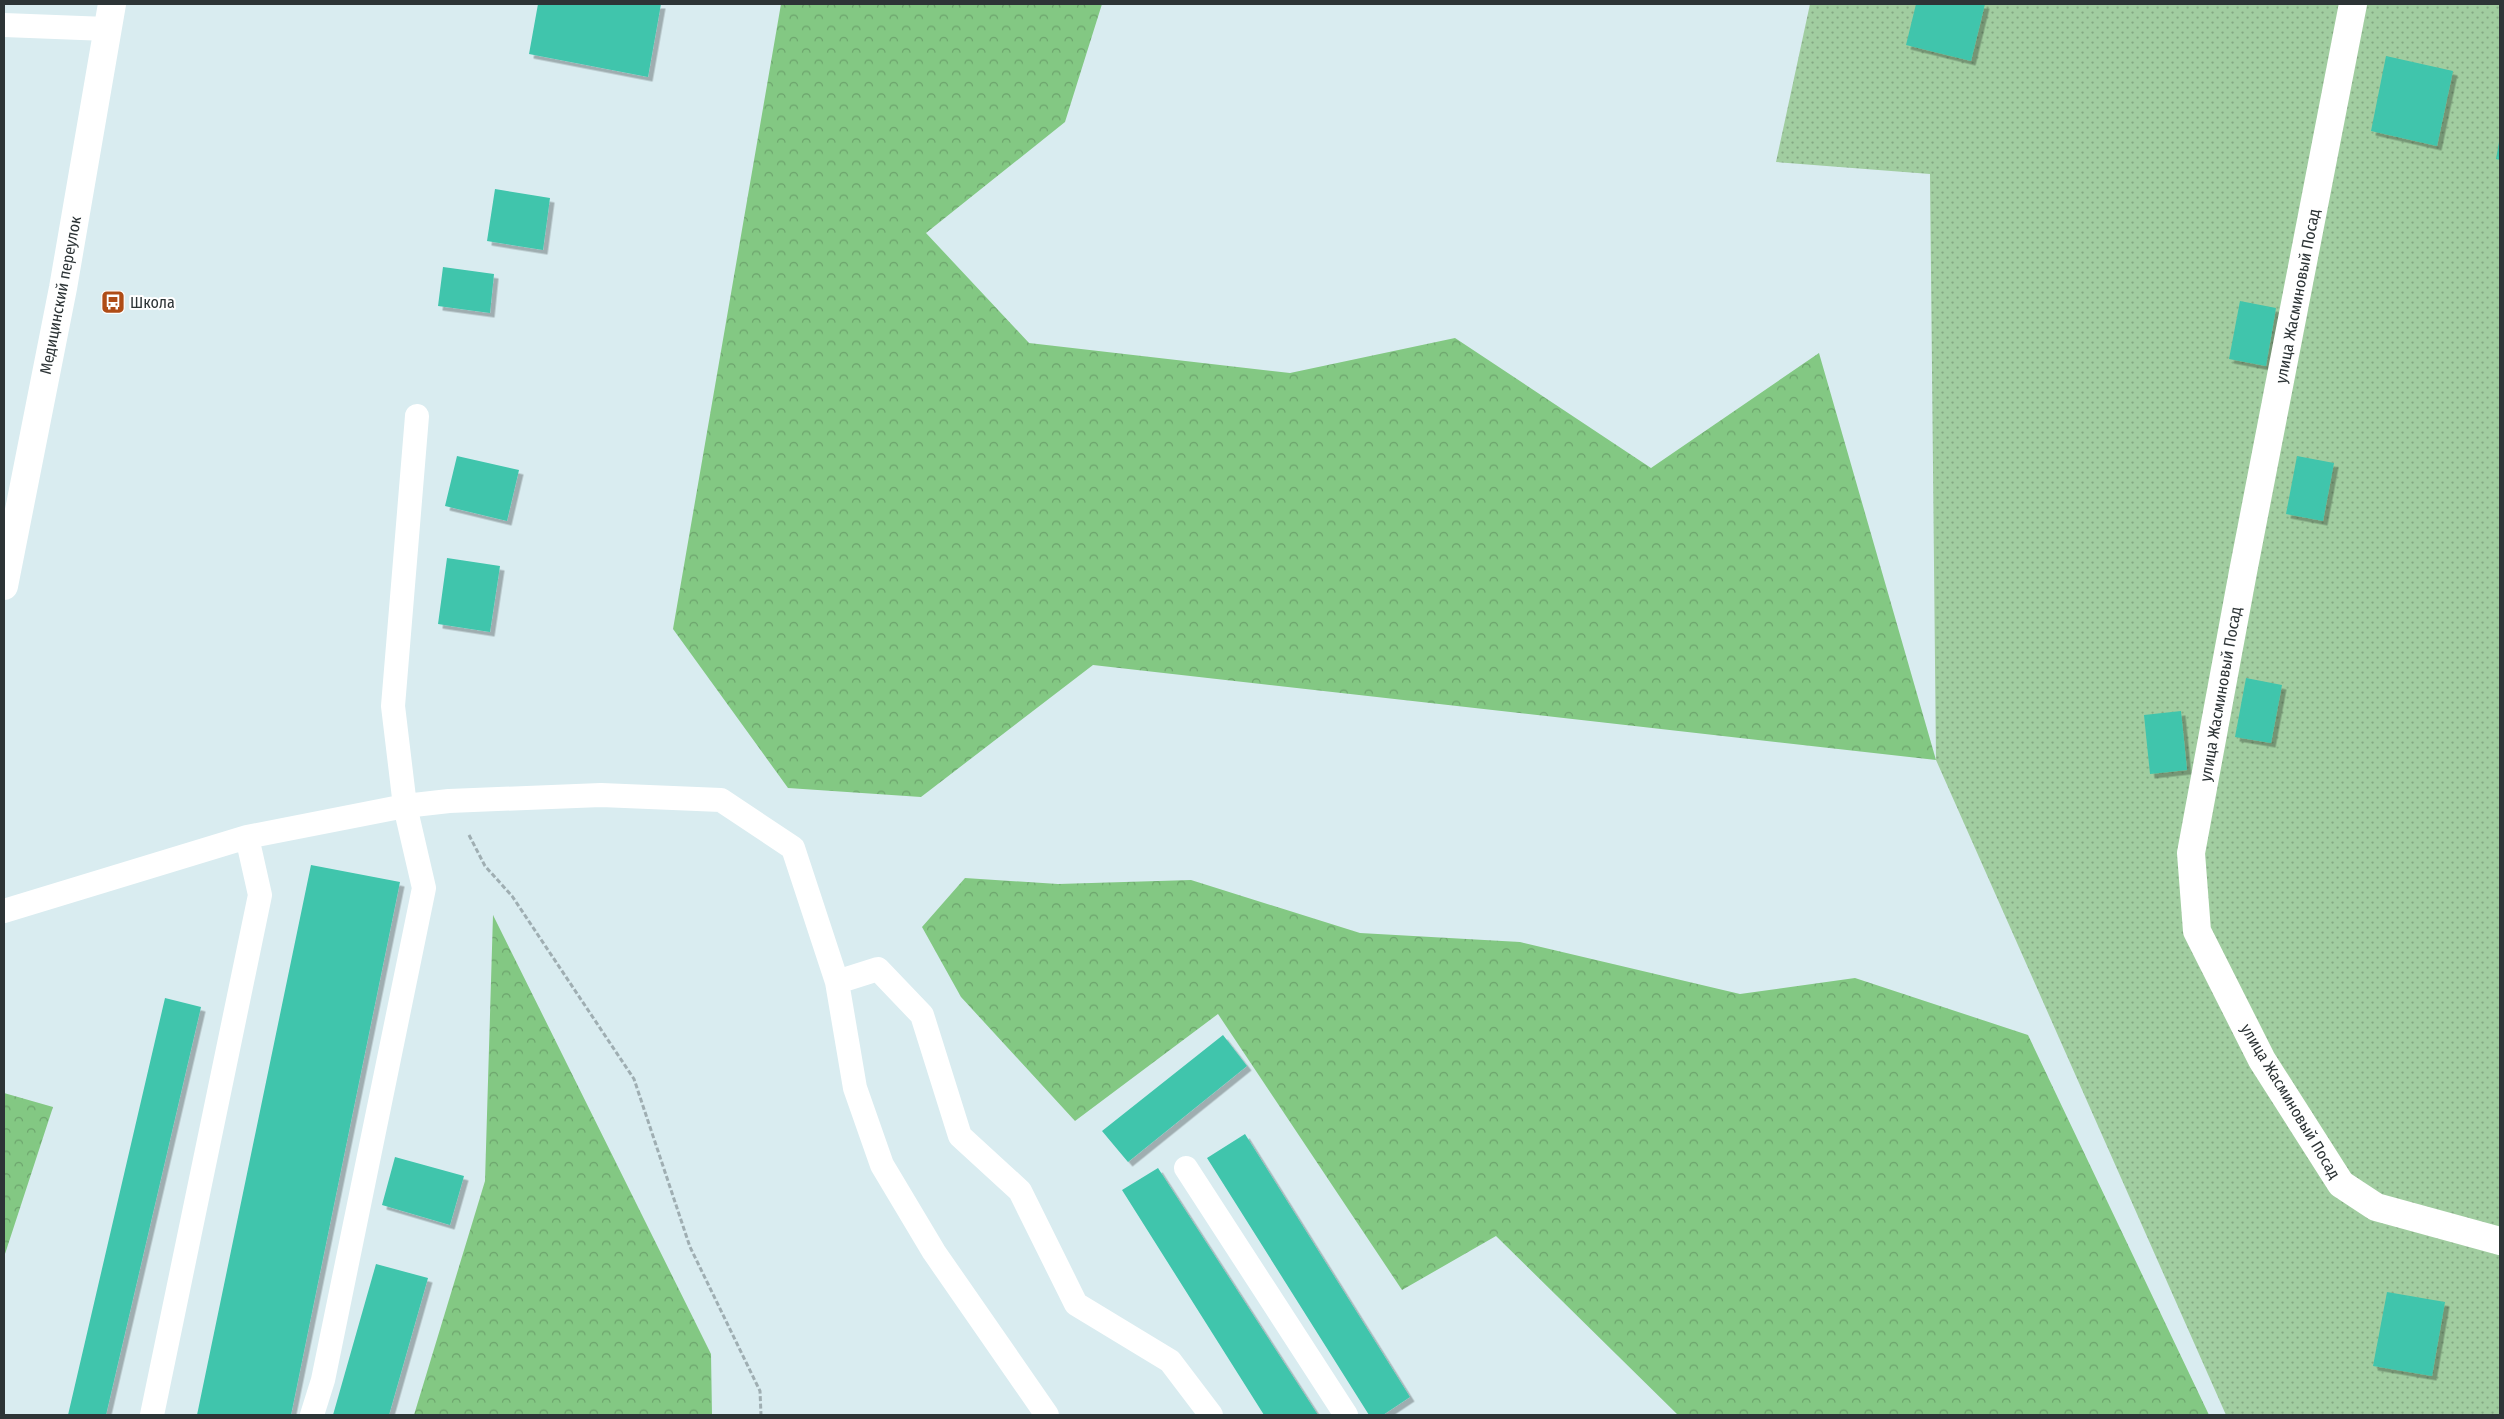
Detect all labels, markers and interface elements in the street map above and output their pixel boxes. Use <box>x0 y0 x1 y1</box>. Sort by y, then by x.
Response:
street label: улица Жасминовый Посад <box>2271 207 2324 385</box>
street label: Медицинский переулок <box>36 214 85 376</box>
bus stop icon: Школа <box>100 289 126 315</box>
place label: Школа <box>130 293 175 312</box>
street label: улица Жасминовый Посад <box>2196 605 2245 783</box>
street label: улица Жасминовый Посад <box>2237 1020 2344 1182</box>

